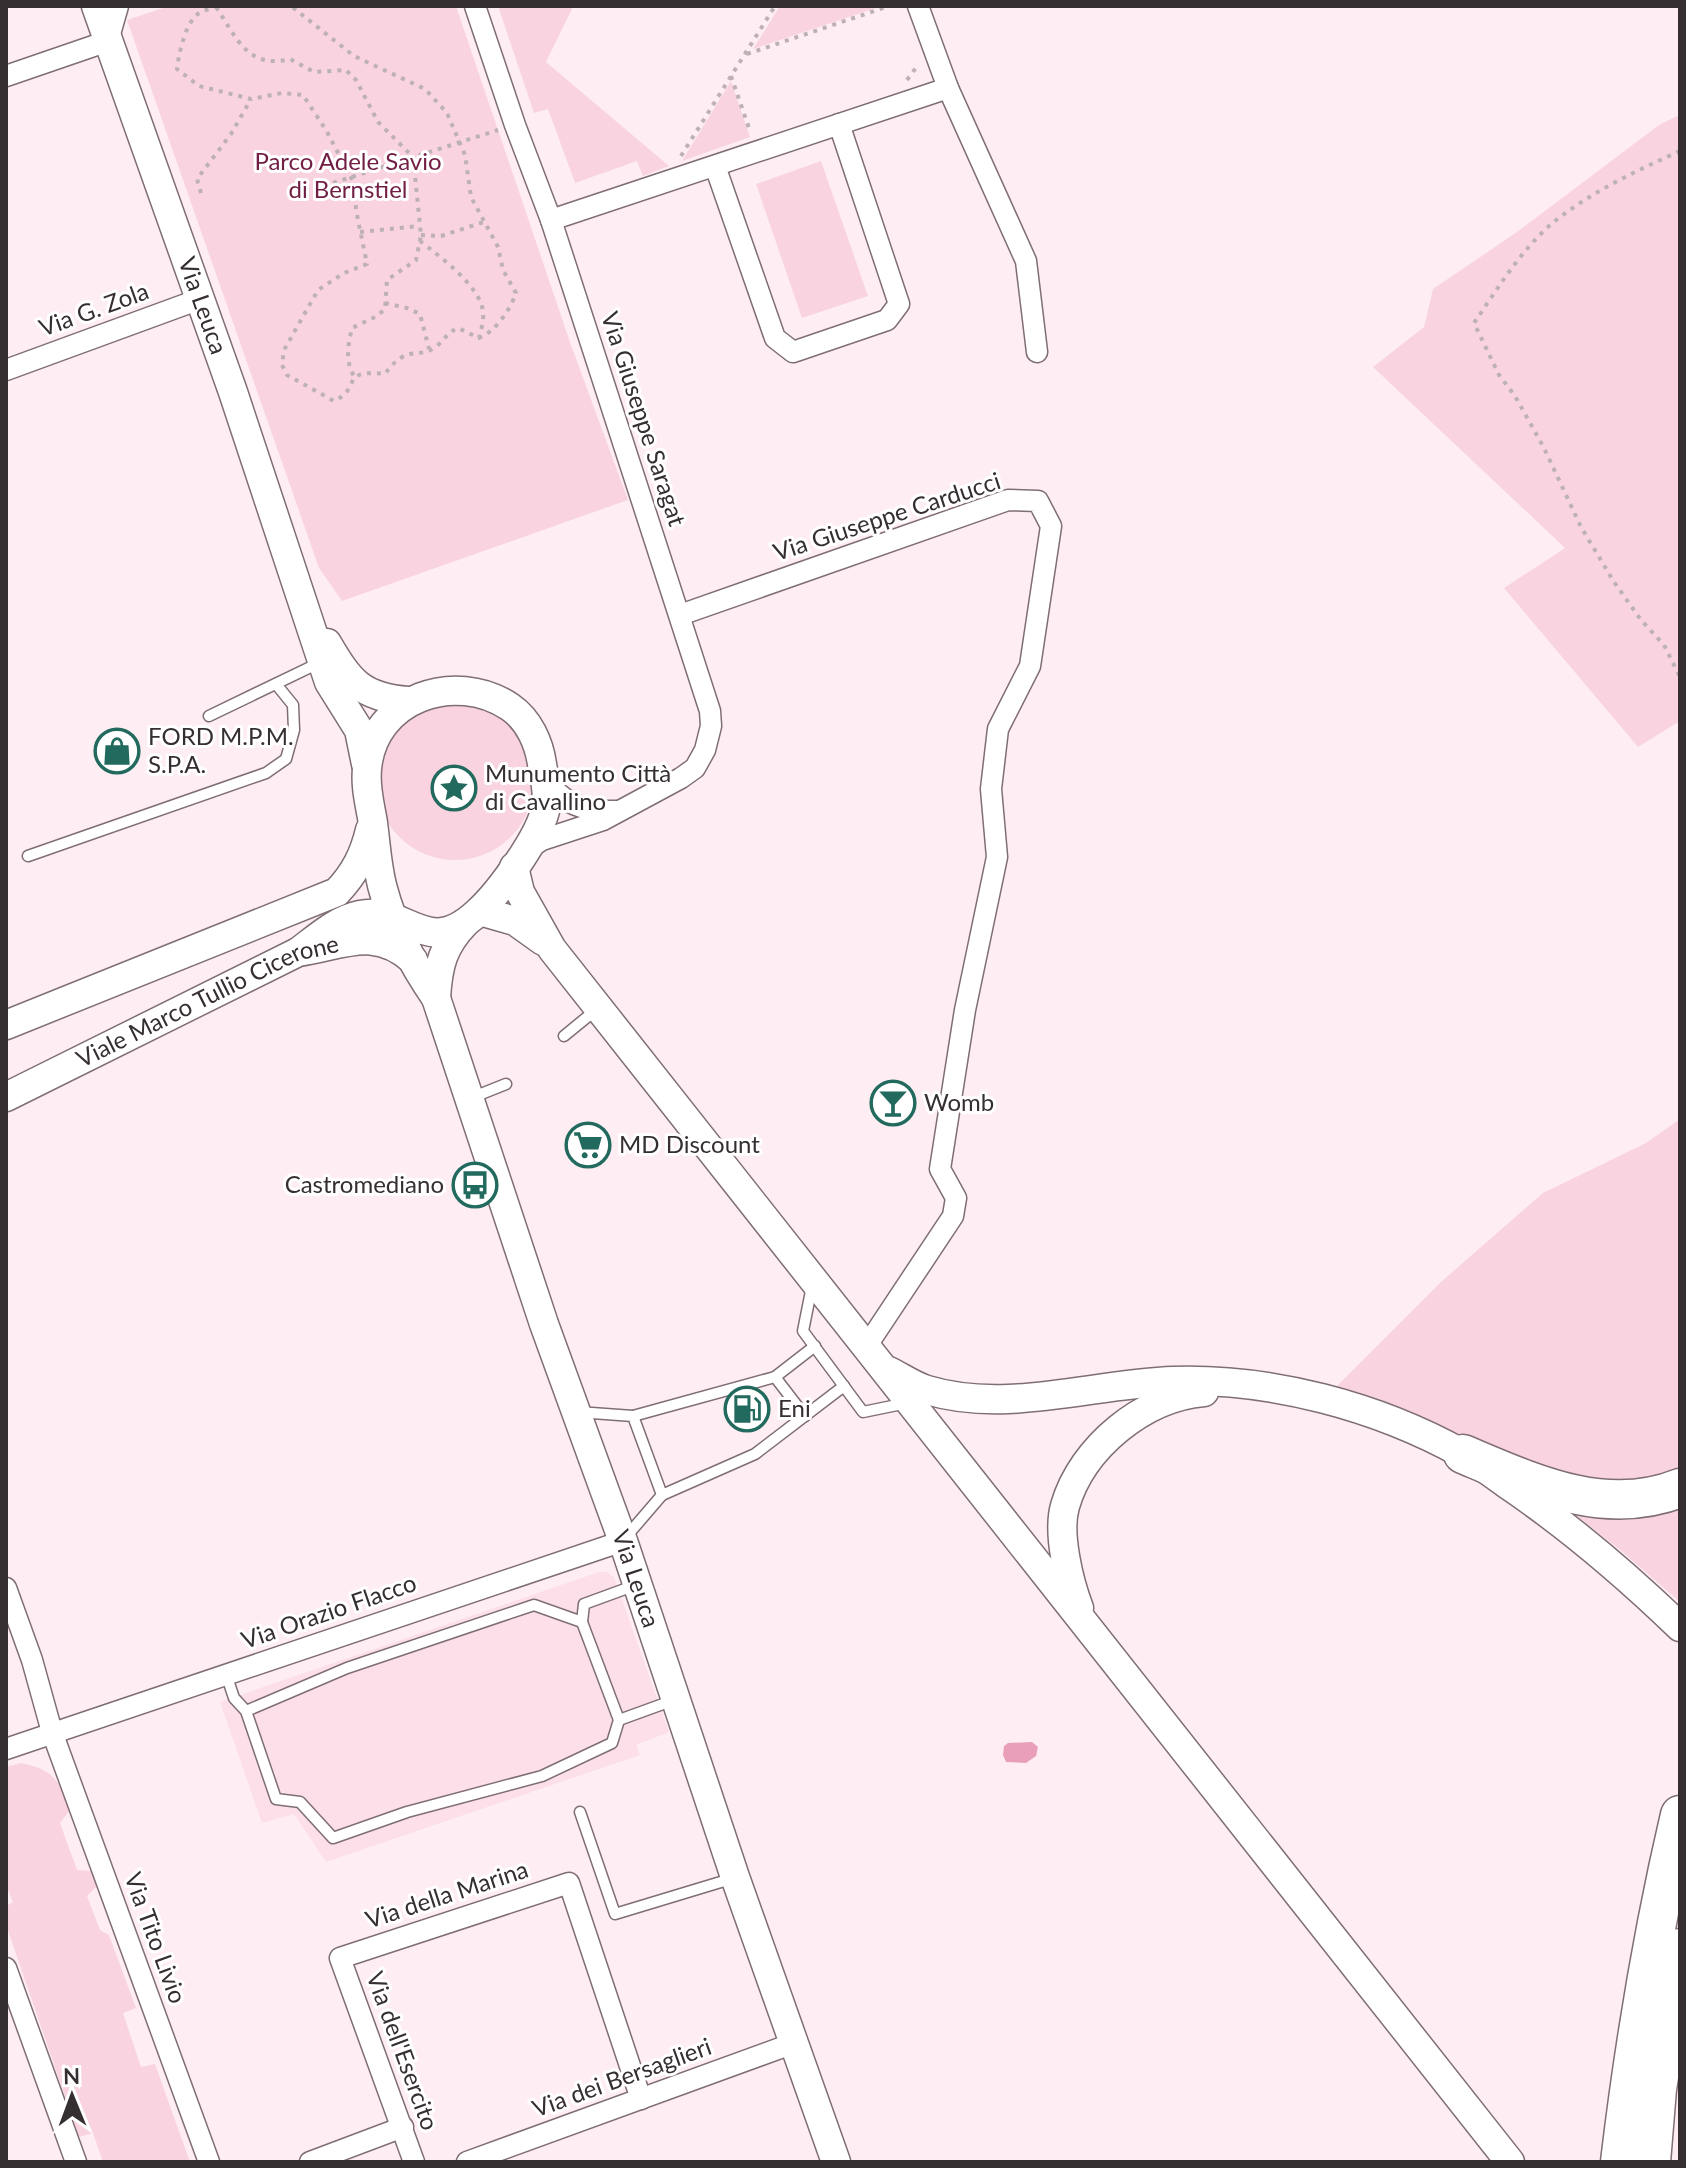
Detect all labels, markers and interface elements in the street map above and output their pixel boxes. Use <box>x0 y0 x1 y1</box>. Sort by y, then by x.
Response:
park label: Parco Adele Savio di Bernstiel <box>254 146 442 203</box>
street label: Via Leuca <box>173 253 234 358</box>
street label: Via G. Zola <box>35 275 152 342</box>
street label: Via Giuseppe Saragat <box>596 308 693 530</box>
street label: Via Giuseppe Carducci <box>769 465 1004 566</box>
place label: FORD M.P.M. S.P.A. <box>148 721 294 778</box>
shop icon: FORD M.P.M. S.P.A. <box>93 727 141 775</box>
place label: Munumento Città di Cavallino <box>485 758 671 815</box>
place icon: Munumento Città di Cavallino <box>430 764 478 812</box>
street label: Viale Marco Tullio Cicerone <box>71 928 341 1073</box>
bar icon: Womb <box>869 1079 917 1127</box>
place label: Womb <box>924 1087 994 1116</box>
supermarket icon: MD Discount <box>564 1121 612 1169</box>
place label: MD Discount <box>619 1129 760 1158</box>
bus stop icon: Castromediano <box>451 1161 499 1209</box>
place label: Castromediano <box>285 1169 444 1198</box>
fuel station icon: Eni <box>723 1385 771 1433</box>
place label: Eni <box>778 1393 811 1422</box>
street label: Via Leuca <box>607 1526 667 1631</box>
street label: Via Orazio Flacco <box>237 1567 420 1654</box>
street label: Via della Marina <box>362 1854 532 1934</box>
street label: Via Tito Livio <box>119 1868 194 2007</box>
street label: Via dell'Esercito <box>361 1967 446 2134</box>
street label: Via dei Bersaglieri <box>528 2031 715 2122</box>
north arrow <box>32 2056 112 2136</box>
text: N <box>63 2062 80 2089</box>

